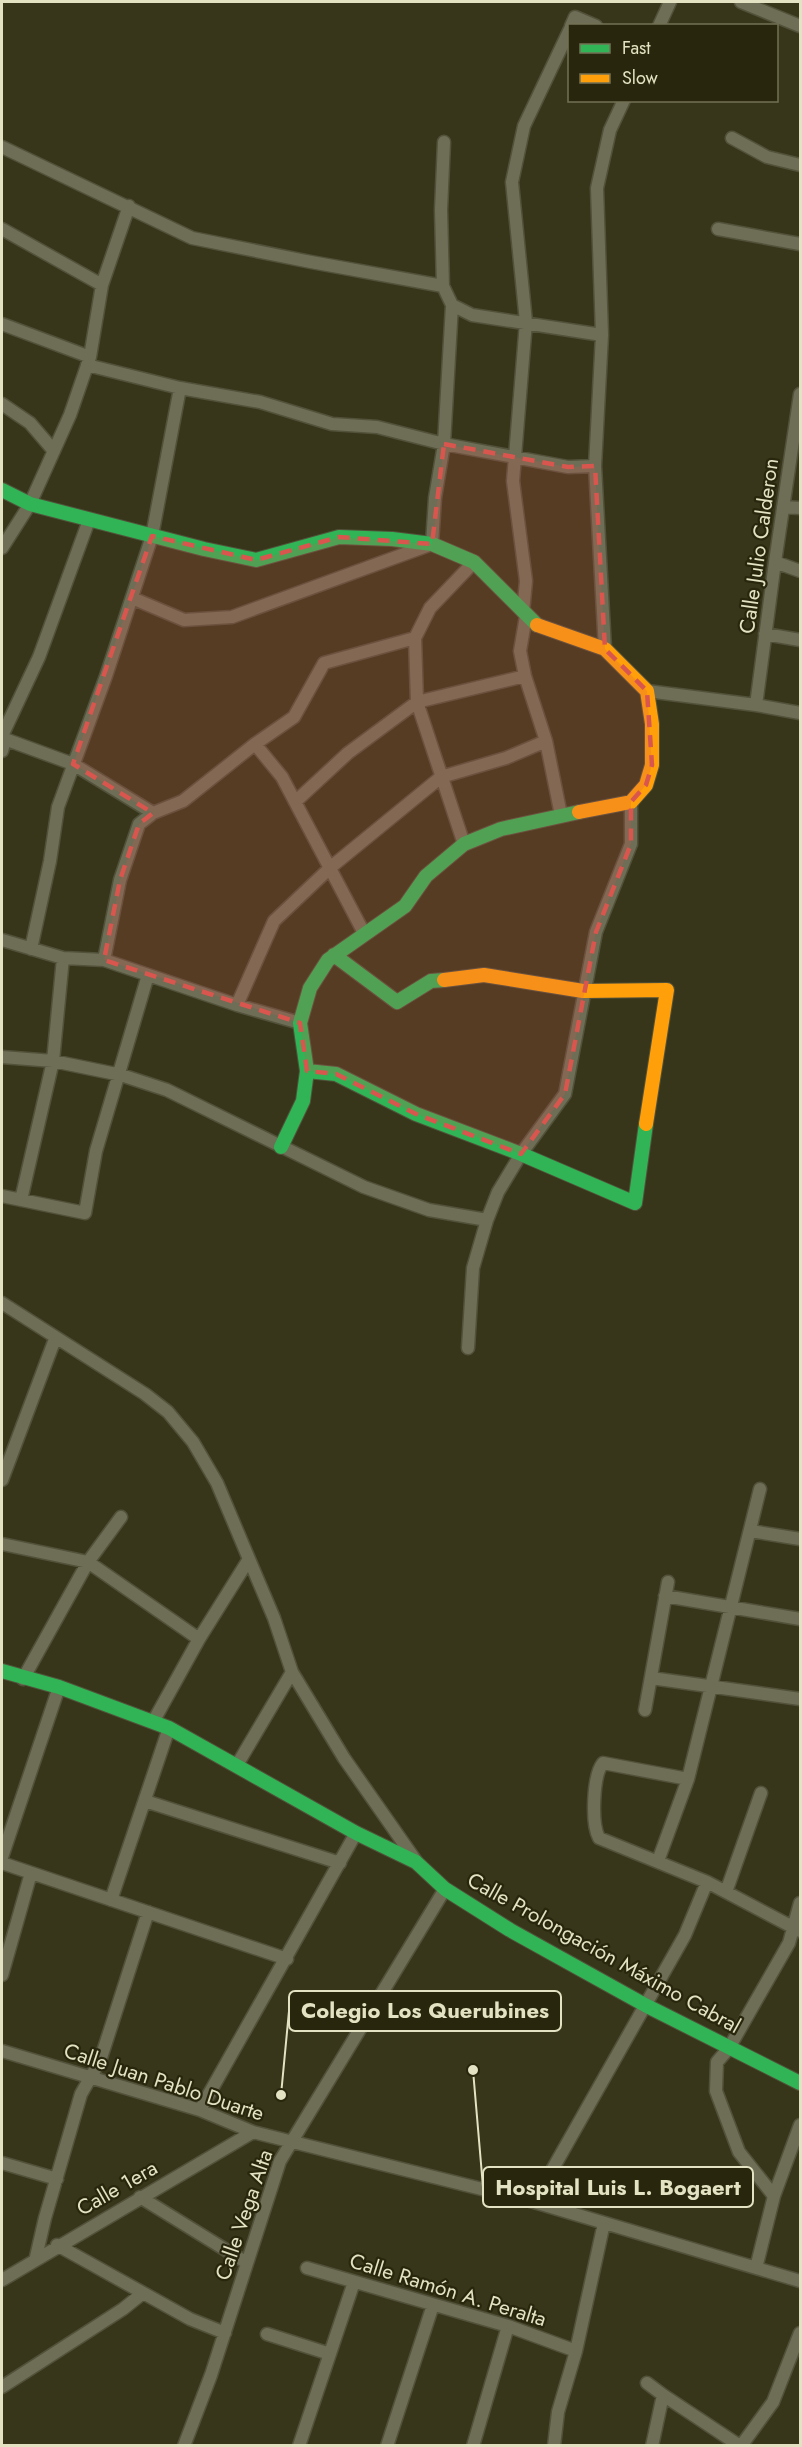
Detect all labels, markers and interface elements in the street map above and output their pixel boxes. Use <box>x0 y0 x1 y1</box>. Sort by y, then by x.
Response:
legend <box>568 24 778 102</box>
text: Fast <box>622 35 651 61</box>
text: Slow <box>622 65 659 91</box>
street label: Calle Julio Calderon <box>732 456 786 636</box>
street label: Calle Prolongación Máximo Cabral <box>462 1865 746 2041</box>
callout: Colegio Los Querubines <box>289 1991 561 2031</box>
text: Colegio Los Querubines <box>301 1994 549 2026</box>
street label: Calle Juan Pablo Duarte <box>60 2035 268 2129</box>
street label: Calle Vega Alta <box>208 2146 280 2284</box>
street label: Calle 1era <box>71 2153 163 2223</box>
callout: Hospital Luis L. Bogaert <box>483 2167 753 2207</box>
text: Hospital Luis L. Bogaert <box>495 2171 741 2203</box>
street label: Calle Ramón A. Peralta <box>346 2246 550 2334</box>

